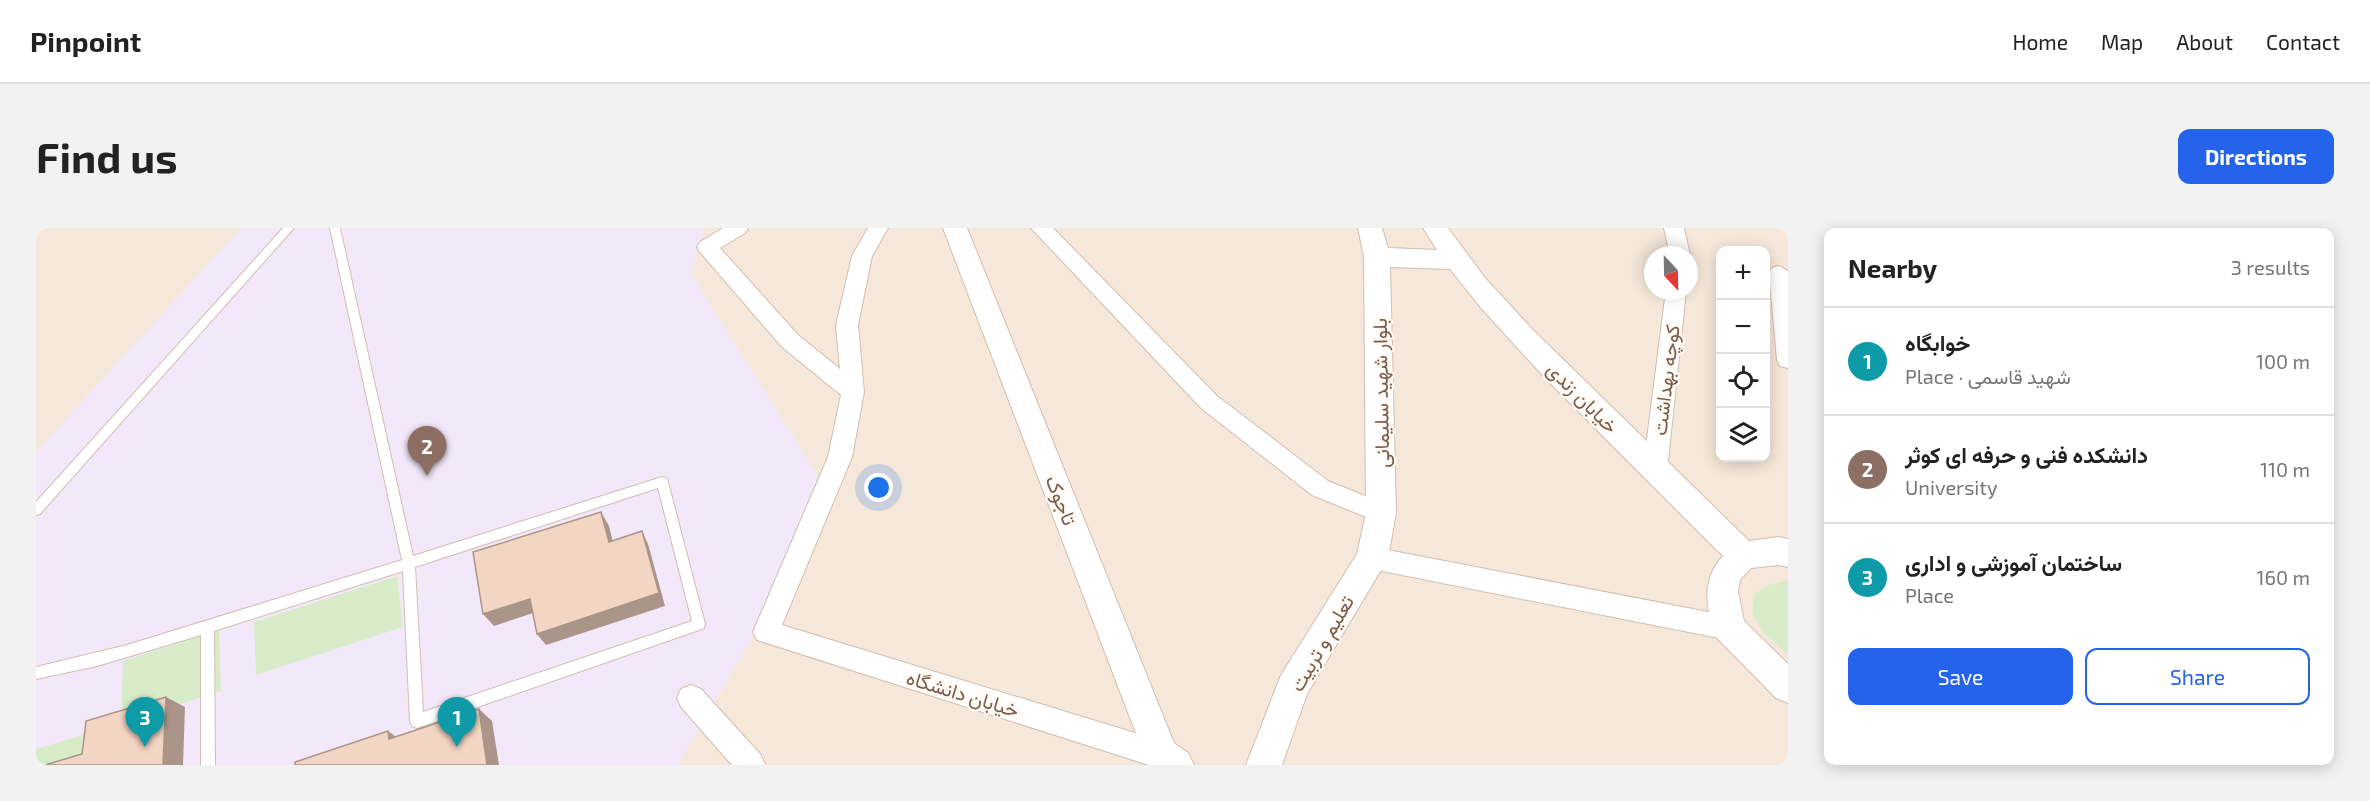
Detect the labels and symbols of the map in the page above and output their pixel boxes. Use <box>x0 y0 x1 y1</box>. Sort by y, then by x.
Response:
north arrow <box>1644 246 1698 300</box>
street label: بلوار شهید سلیمانی <box>1367 318 1395 468</box>
street label: کوچه بهداشت <box>1646 323 1687 437</box>
street label: خیابان زندی <box>1541 356 1624 439</box>
pin: 2 <box>408 426 446 476</box>
street label: تاجوک <box>1039 472 1083 529</box>
your location <box>864 473 893 502</box>
street label: تعلیم و تربیت <box>1284 591 1360 696</box>
street label: خیابان دانشگاه <box>903 664 1022 722</box>
pin: 3 <box>126 698 164 747</box>
pin: 1 <box>438 698 476 747</box>

